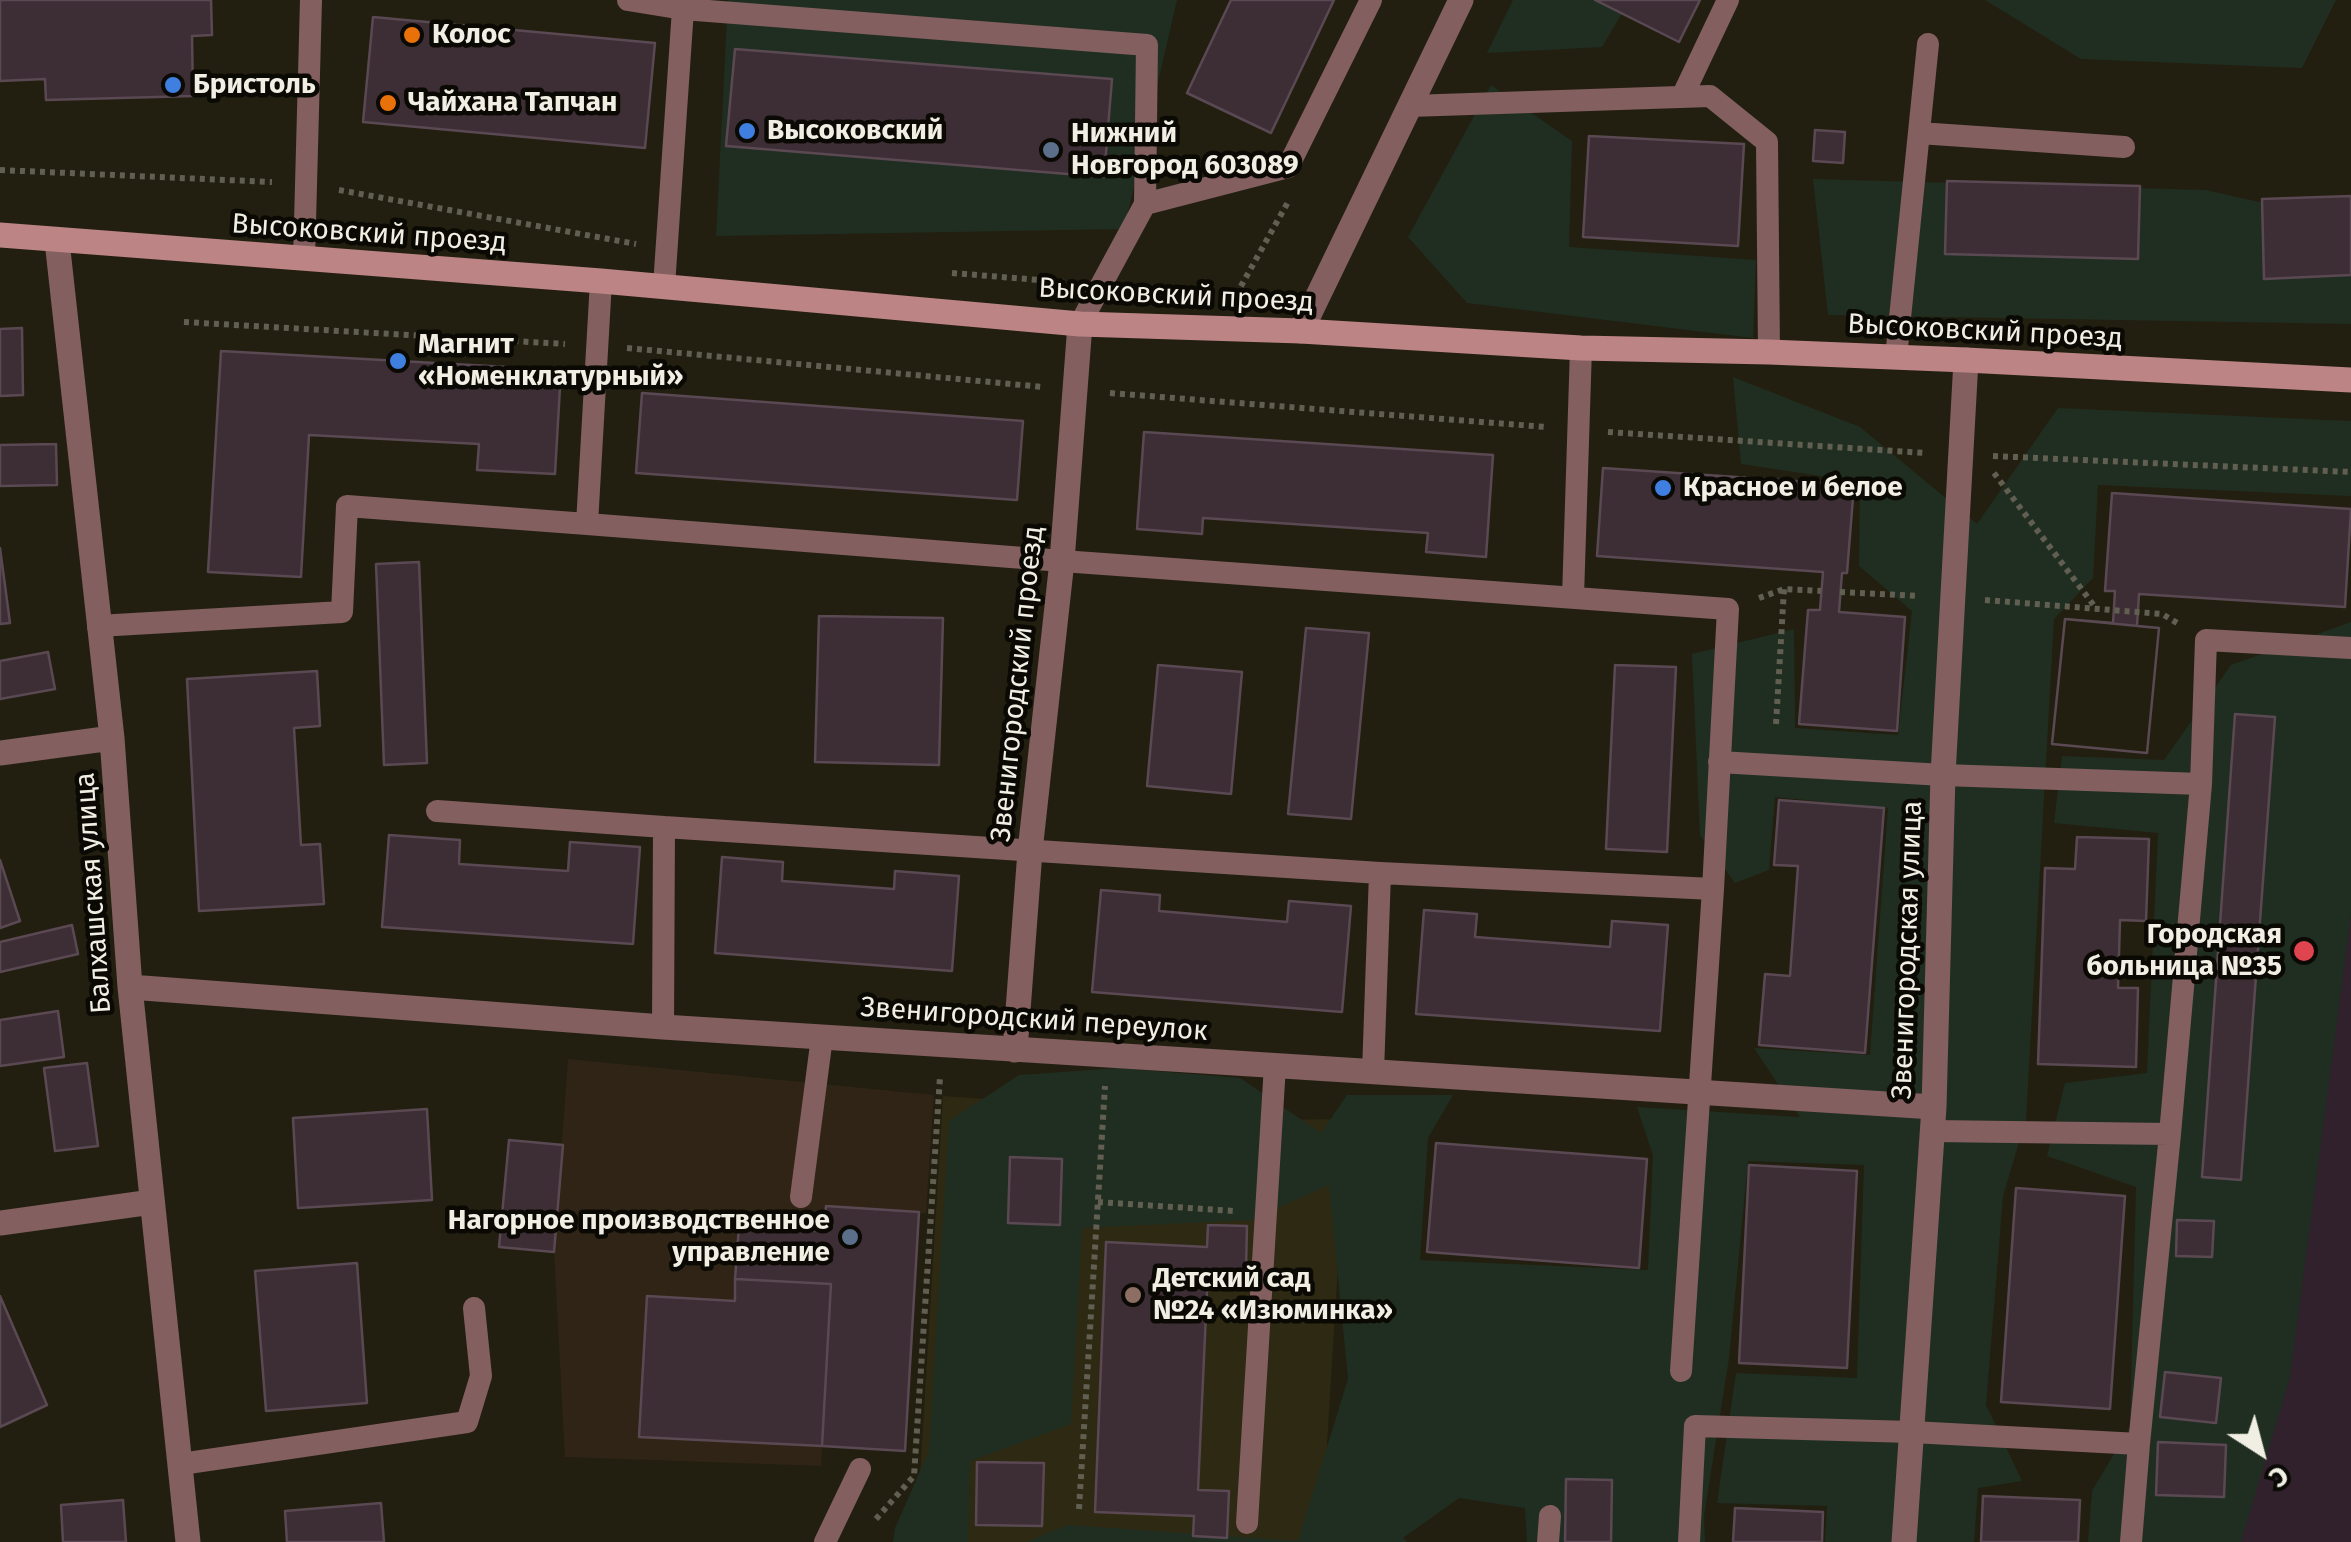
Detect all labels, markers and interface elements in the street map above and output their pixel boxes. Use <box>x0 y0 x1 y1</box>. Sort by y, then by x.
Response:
place label: Колос <box>432 18 511 52</box>
marker: Колос <box>401 24 423 46</box>
place label: Бристоль <box>193 68 316 102</box>
marker: Бристоль <box>162 74 184 96</box>
place label: Чайхана Тапчан <box>408 86 617 120</box>
marker: Чайхана Тапчан <box>377 92 399 114</box>
place label: Высоковский <box>767 114 943 148</box>
place label: Нижний Новгород 603089 <box>1071 117 1299 183</box>
marker: Высоковский <box>736 120 758 142</box>
marker: Нижний Новгород 603089 <box>1040 139 1062 161</box>
street label: Высоковский проезд <box>230 208 508 260</box>
street label: Высоковский проезд <box>1038 272 1314 320</box>
street label: Высоковский проезд <box>1847 308 2123 356</box>
place label: Магнит «Номенклатурный» <box>418 328 684 394</box>
marker: Магнит «Номенклатурный» <box>387 350 409 372</box>
place label: Красное и белое <box>1683 471 1903 505</box>
marker: Красное и белое <box>1652 477 1674 499</box>
street label: Звенигородский проезд <box>985 525 1051 843</box>
street label: Балхашская улица <box>69 771 119 1015</box>
street label: Звенигородская улица <box>1886 800 1930 1100</box>
place label: Городская больница №35 <box>2086 918 2282 984</box>
marker: Городская больница №35 <box>2291 938 2317 964</box>
street label: Звенигородский переулок <box>859 991 1209 1049</box>
place label: Нагорное производственное управление <box>448 1204 830 1270</box>
marker: Нагорное производственное управление <box>839 1226 861 1248</box>
place label: Детский сад №24 «Изюминка» <box>1153 1262 1393 1328</box>
marker: Детский сад №24 «Изюминка» <box>1122 1284 1144 1306</box>
north arrow <box>2211 1402 2311 1502</box>
text: С <box>2263 1459 2295 1495</box>

